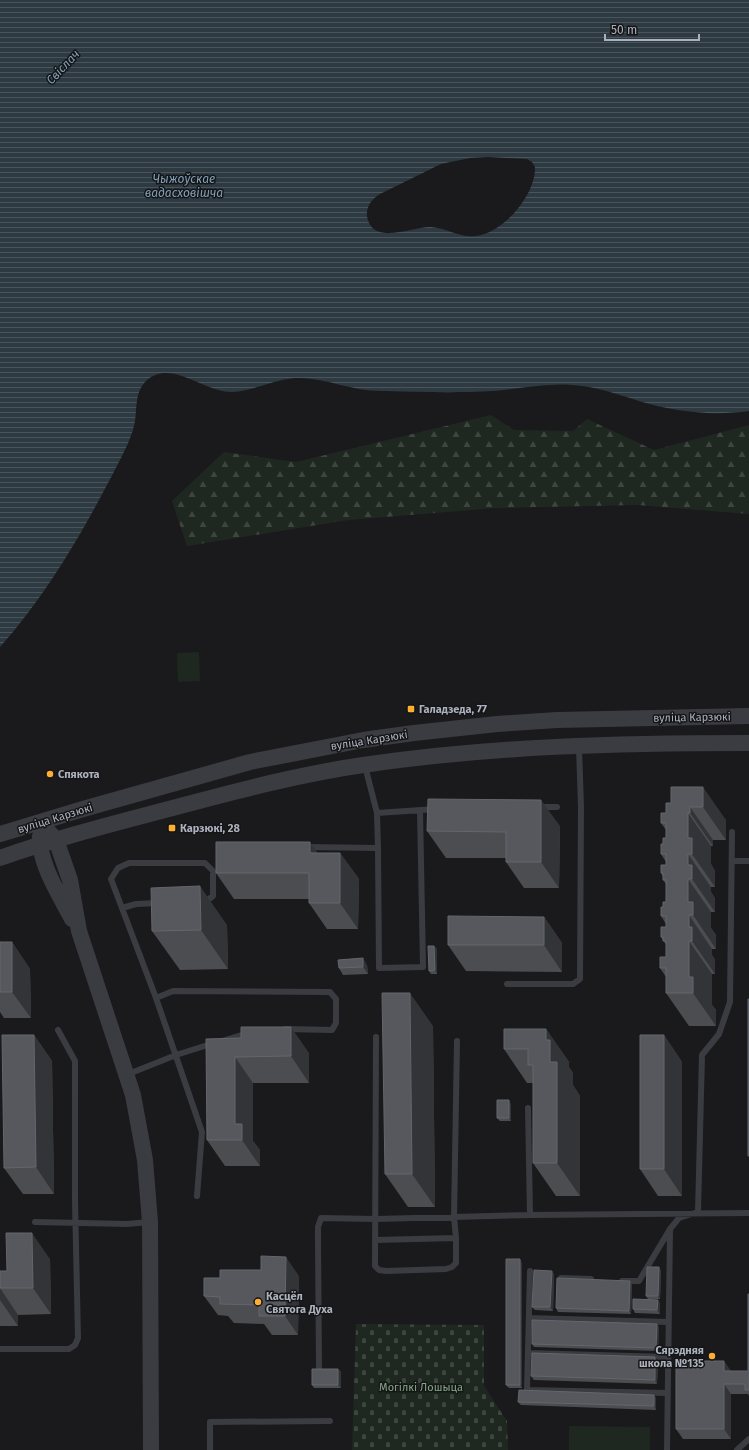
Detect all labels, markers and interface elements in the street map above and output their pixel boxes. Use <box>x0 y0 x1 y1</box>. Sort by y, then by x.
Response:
scale bar <box>605 16 699 42</box>
text: 50 m <box>611 23 637 37</box>
water label: Свіслач <box>44 47 82 87</box>
water label: Чыжоўскае вадасховішча <box>145 172 223 200</box>
place label: Галадзеда, 77 <box>419 703 487 716</box>
marker: Галадзеда, 77 <box>406 704 416 714</box>
street label: вуліца Карзюкі <box>653 710 731 725</box>
street label: вуліца Карзюкі <box>330 728 408 753</box>
place label: Спякота <box>58 768 100 781</box>
marker: Спякота <box>45 769 55 779</box>
street label: вуліца Карзюкі <box>16 801 94 836</box>
place label: Карзюкі, 28 <box>180 822 240 835</box>
marker: Карзюкі, 28 <box>167 823 177 833</box>
place label: Касцёл Святога Духа <box>266 1290 333 1316</box>
marker: Касцёл Святога Духа <box>253 1297 263 1307</box>
place label: Сярэдняя школа №135 <box>639 1344 704 1370</box>
marker: Сярэдняя школа №135 <box>707 1351 717 1361</box>
park label: Могілкі Лошыца <box>379 1381 463 1394</box>

